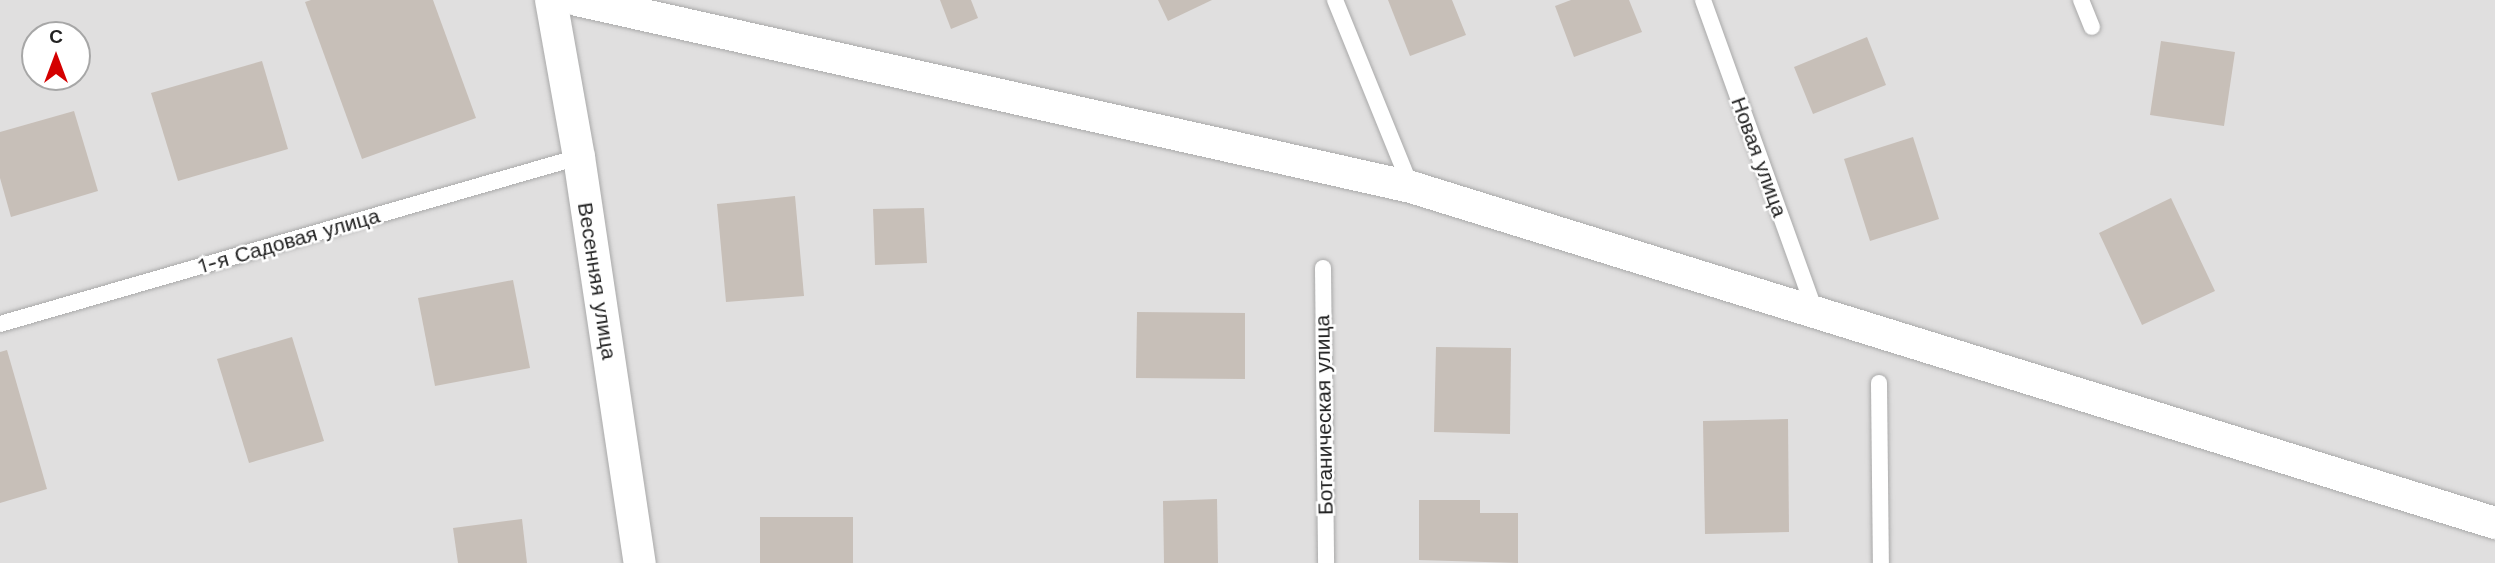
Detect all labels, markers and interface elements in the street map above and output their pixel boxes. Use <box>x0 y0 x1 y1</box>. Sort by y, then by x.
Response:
north arrow <box>21 21 91 91</box>
text: С <box>49 25 63 48</box>
street label: Новая улица <box>1726 94 1792 220</box>
street label: Весенняя улица <box>572 201 622 361</box>
street label: 1-я Садовая улица <box>196 203 382 279</box>
street label: Ботаническая улица <box>1310 315 1338 515</box>

